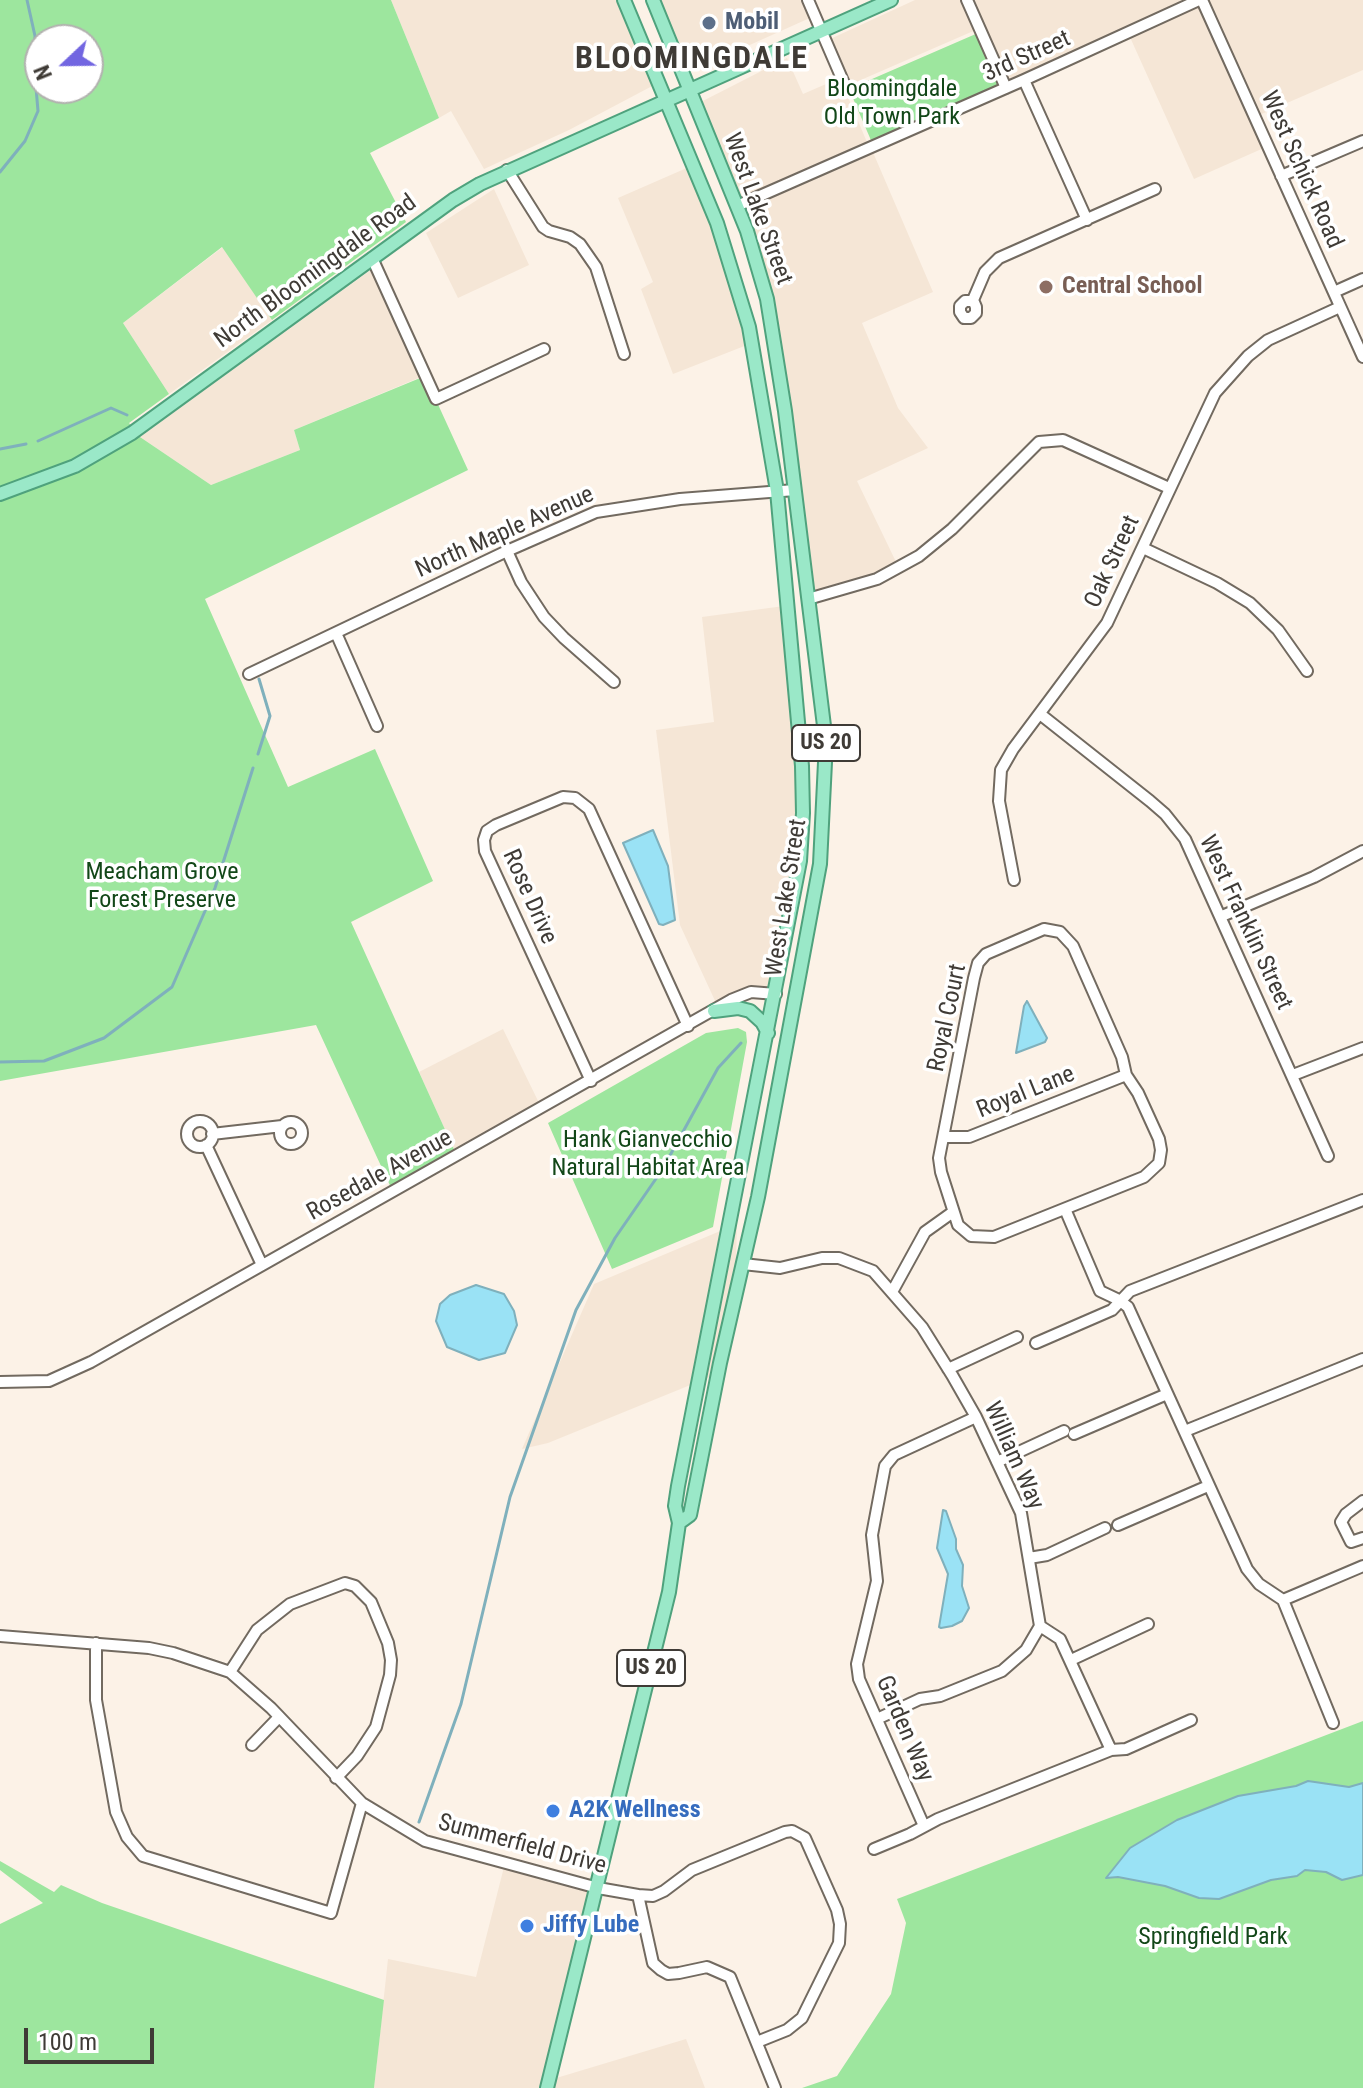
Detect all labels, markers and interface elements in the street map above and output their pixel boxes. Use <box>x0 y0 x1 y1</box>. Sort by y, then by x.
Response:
place label: Mobil <box>725 9 779 37</box>
marker: Mobil <box>700 14 718 32</box>
north arrow <box>24 24 104 104</box>
street label: 3rd Street <box>979 25 1075 89</box>
district label: BLOOMINGDALE <box>575 41 809 79</box>
text: N <box>29 62 57 83</box>
park label: Bloomingdale Old Town Park <box>824 76 960 132</box>
street label: West Schick Road <box>1253 87 1349 253</box>
street label: West Lake Street <box>716 129 798 289</box>
street label: North Bloomingdale Road <box>209 189 423 355</box>
place label: Central School <box>1062 273 1203 301</box>
marker: Central School <box>1037 278 1055 296</box>
street label: North Maple Avenue <box>412 481 598 585</box>
street label: Oak Street <box>1079 511 1147 613</box>
road number: US 20 <box>792 725 860 761</box>
street label: West Lake Street <box>760 817 814 979</box>
street label: West Franklin Street <box>1192 831 1298 1015</box>
street label: Rose Drive <box>495 845 563 949</box>
park label: Meacham Grove Forest Preserve <box>85 859 239 915</box>
street label: Royal Court <box>923 962 973 1074</box>
street label: Royal Lane <box>973 1060 1079 1126</box>
street label: Rosedale Avenue <box>302 1124 458 1228</box>
park label: Hank Gianvecchio Natural Habitat Area <box>551 1127 745 1183</box>
street label: William Way <box>977 1398 1049 1514</box>
road number: US 20 <box>617 1650 685 1686</box>
street label: Garden Way <box>869 1672 939 1786</box>
place label: A2K Wellness <box>569 1797 701 1825</box>
marker: A2K Wellness <box>544 1802 562 1820</box>
street label: Summerfield Drive <box>435 1809 609 1881</box>
place label: Jiffy Lube <box>543 1912 639 1940</box>
marker: Jiffy Lube <box>518 1917 536 1935</box>
park label: Springfield Park <box>1138 1924 1288 1952</box>
scale bar <box>28 2012 158 2062</box>
text: 100 m <box>38 2028 97 2056</box>

